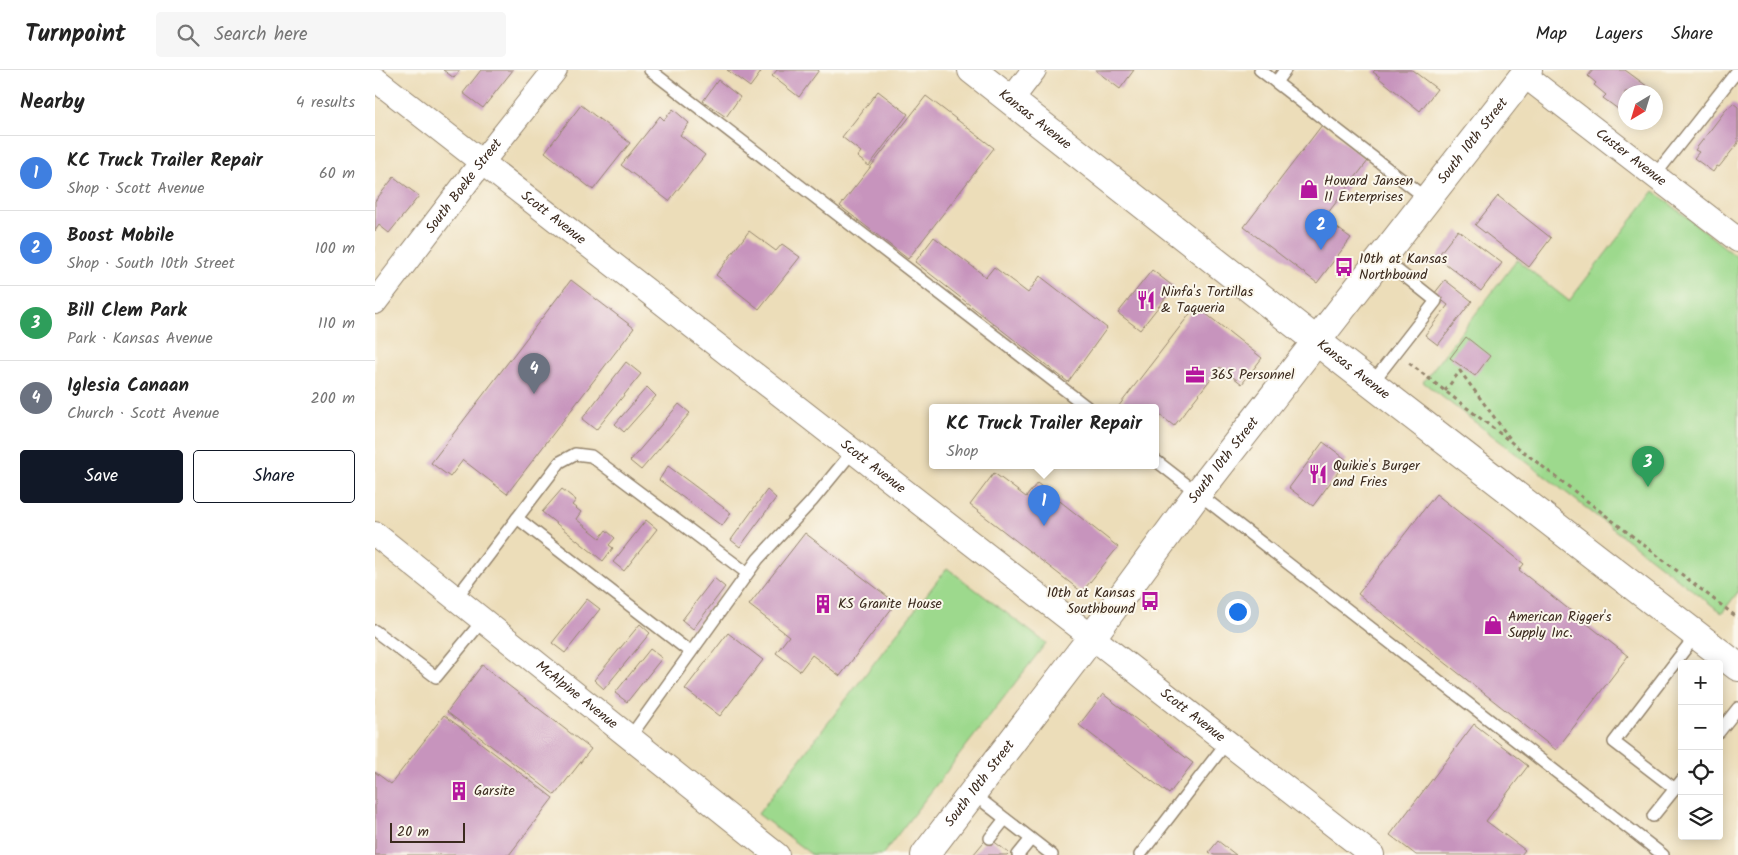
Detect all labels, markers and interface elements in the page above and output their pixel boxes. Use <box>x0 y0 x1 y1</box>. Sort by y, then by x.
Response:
search box <box>156 12 506 57</box>
text: Turnpoint <box>25 15 126 54</box>
text: Search here <box>214 20 308 50</box>
text: Map <box>1536 20 1567 49</box>
text: Layers <box>1595 20 1643 49</box>
text: Share <box>1671 20 1713 49</box>
icon: search <box>174 21 202 49</box>
street label: Kansas Avenue <box>994 84 1077 156</box>
north arrow <box>1618 85 1663 130</box>
text: Nearby <box>20 86 85 119</box>
text: 4 results <box>296 90 355 115</box>
street label: South 10th Street <box>1432 92 1514 189</box>
street label: Custer Avenue <box>1591 123 1672 192</box>
street label: South Boeke Street <box>420 133 508 238</box>
text: KC Truck Trailer Repair <box>67 146 263 176</box>
text: 1 <box>34 161 38 186</box>
text: 60 m <box>319 161 355 186</box>
place label: Howard Jansen II Enterprises <box>1324 170 1413 208</box>
text: Shop · Scott Avenue <box>67 176 204 201</box>
shop icon: Howard Jansen II Enterprises <box>1298 178 1320 200</box>
street label: Scott Avenue <box>516 185 591 251</box>
pin: 2 <box>1305 209 1337 250</box>
text: Boost Mobile <box>67 221 174 251</box>
text: 2 <box>31 236 41 261</box>
text: 100 m <box>315 236 355 261</box>
place label: 10th at Kansas Northbound <box>1359 248 1447 286</box>
text: Shop · South 10th Street <box>67 251 235 276</box>
bus stop icon: 10th at Kansas Northbound <box>1333 256 1355 278</box>
place label: Ninfa's Tortillas & Taqueria <box>1161 281 1253 319</box>
restaurant icon: Ninfa's Tortillas & Taqueria <box>1135 289 1157 311</box>
text: Bill Clem Park <box>67 296 187 326</box>
text: 3 <box>32 311 40 336</box>
text: 110 m <box>318 311 355 336</box>
text: Park · Kansas Avenue <box>67 326 213 351</box>
street label: Kansas Avenue <box>1312 334 1395 406</box>
pin: 4 <box>518 353 550 394</box>
office icon: 365 Personnel <box>1184 364 1206 386</box>
place label: 365 Personnel <box>1210 364 1295 386</box>
text: Iglesia Canaan <box>67 371 189 401</box>
text: 4 <box>32 386 40 411</box>
text: 200 m <box>311 386 355 411</box>
text: Church · Scott Avenue <box>67 401 219 426</box>
popup <box>929 404 1159 469</box>
text: KC Truck Trailer Repair <box>946 409 1142 439</box>
street label: South 10th Street <box>1183 412 1265 508</box>
street label: Scott Avenue <box>836 434 911 500</box>
text: Shop <box>946 439 978 464</box>
pin: 3 <box>1632 446 1664 487</box>
button: Save <box>20 450 183 503</box>
button: Share <box>193 450 355 503</box>
place label: Quikie's Burger and Fries <box>1333 455 1421 493</box>
restaurant icon: Quikie's Burger and Fries <box>1307 463 1329 485</box>
pin: 1 <box>1028 485 1060 526</box>
place label: 10th at Kansas Southbound <box>1047 582 1136 620</box>
bus stop icon: 10th at Kansas Southbound <box>1139 590 1161 612</box>
building icon: KS Granite House <box>812 593 834 615</box>
place label: KS Granite House <box>838 593 943 615</box>
your location <box>1225 599 1251 625</box>
place label: American Rigger's Supply Inc. <box>1508 606 1612 644</box>
shop icon: American Rigger's Supply Inc. <box>1482 614 1504 636</box>
street label: McAlpine Avenue <box>531 655 623 735</box>
map controls <box>1678 660 1723 840</box>
button: + <box>1678 660 1723 705</box>
street label: Scott Avenue <box>1155 683 1231 748</box>
button: − <box>1678 705 1723 750</box>
street label: South 10th Street <box>939 735 1021 832</box>
button: locate <box>1678 750 1723 795</box>
building icon: Garsite <box>448 780 470 802</box>
place label: Garsite <box>474 780 515 802</box>
button: layers <box>1678 795 1723 840</box>
scale bar <box>390 820 465 843</box>
text: 20 m <box>397 821 429 843</box>

